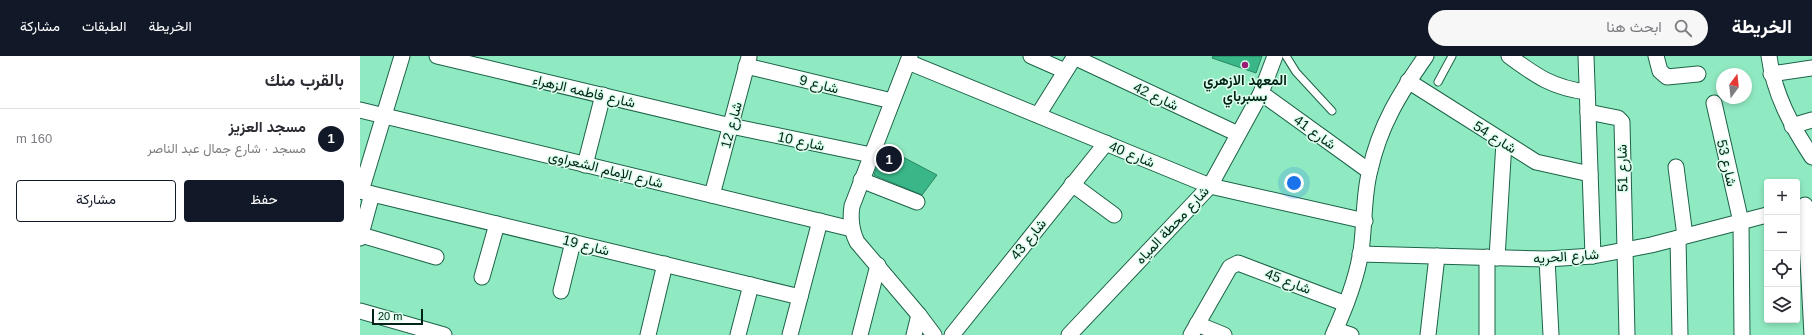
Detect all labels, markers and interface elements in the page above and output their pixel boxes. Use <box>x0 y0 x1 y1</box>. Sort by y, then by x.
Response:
search box <box>1428 10 1708 46</box>
text: الخريطة <box>1732 16 1792 37</box>
icon: search <box>1672 17 1694 39</box>
text: مشاركة <box>20 18 60 34</box>
text: الطبقات <box>82 18 126 34</box>
text: الخريطة <box>148 18 192 34</box>
text: ابحث هنا <box>1606 18 1662 35</box>
marker: المعهد الازهري بسبرباي <box>1240 60 1250 70</box>
north arrow <box>1716 68 1752 104</box>
text: بالقرب منك <box>265 71 344 90</box>
street label: شارع فاطمه الزهراء <box>530 71 637 114</box>
street label: شارع 9 <box>797 71 840 99</box>
place label: المعهد الازهري بسبرباي <box>1203 72 1287 108</box>
street label: شارع 42 <box>1130 79 1181 116</box>
street label: شارع 12 <box>717 100 748 151</box>
street label: شارع 41 <box>1289 112 1339 155</box>
text: مسجد العزيز <box>228 118 306 135</box>
street label: شارع 54 <box>1469 118 1519 159</box>
street label: شارع 10 <box>775 128 826 157</box>
text: 160 m <box>16 131 52 146</box>
text: 1 <box>327 131 335 146</box>
street label: شارع 40 <box>1106 138 1157 173</box>
street label: شارع 53 <box>1711 138 1740 189</box>
text: مسجد · شارع جمال عبد الناصر <box>147 141 306 156</box>
pin: 1 <box>876 144 902 174</box>
street label: شارع 51 <box>1614 144 1633 192</box>
street label: شارع الإمام الشعراوى <box>546 147 665 194</box>
your location <box>1284 173 1304 193</box>
map controls <box>1764 179 1800 323</box>
button: + <box>1764 179 1800 215</box>
button: مشاركة <box>16 180 176 222</box>
button: حفظ <box>184 180 344 222</box>
street label: شارع محطة المياه <box>1132 183 1214 269</box>
street label: شارع 43 <box>1007 215 1052 264</box>
button: − <box>1764 215 1800 251</box>
street label: شارع 19 <box>560 231 611 261</box>
street label: شارع الحريه <box>1533 246 1600 269</box>
button: locate <box>1764 251 1800 287</box>
street label: شارع 45 <box>1262 265 1313 300</box>
button: layers <box>1764 287 1800 323</box>
scale bar <box>372 307 423 326</box>
text: 20 m <box>378 310 402 322</box>

